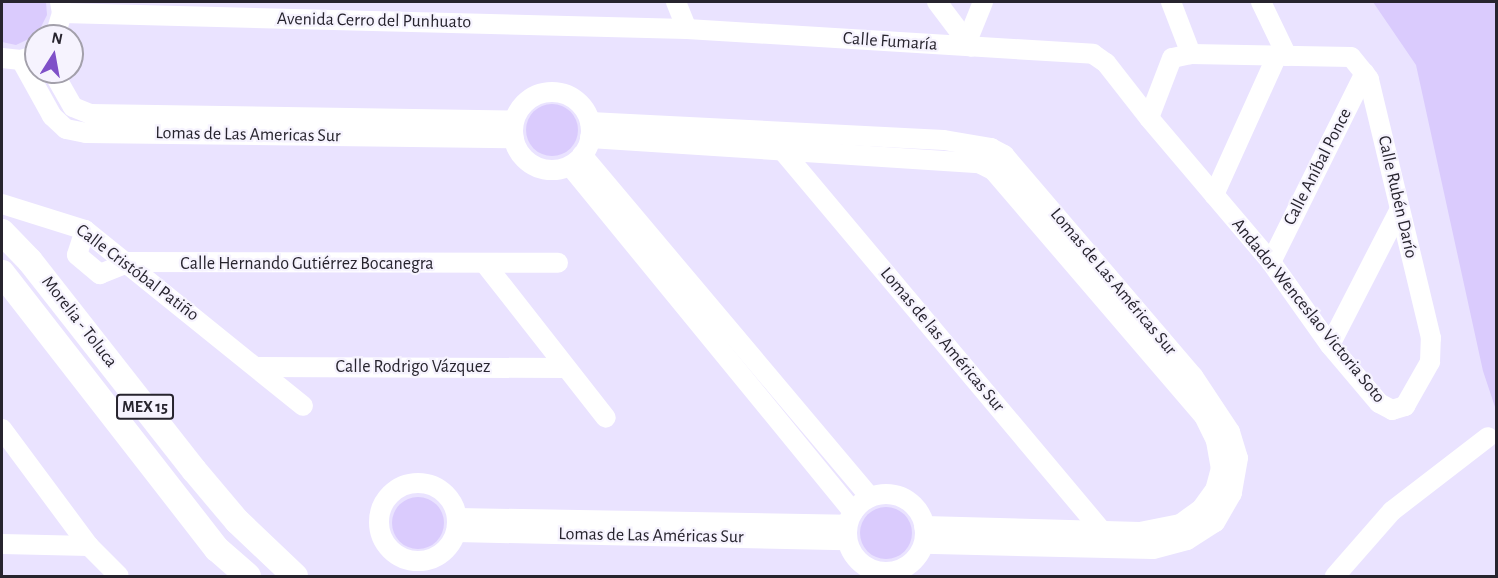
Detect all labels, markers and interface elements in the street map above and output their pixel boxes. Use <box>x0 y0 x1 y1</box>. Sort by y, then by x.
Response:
street label: Avenida Cerro del Punhuato <box>277 9 471 33</box>
north arrow <box>24 24 84 84</box>
street label: Calle Fumaría <box>842 28 938 56</box>
text: N <box>50 29 64 47</box>
street label: Calle Aníbal Ponce <box>1279 105 1357 229</box>
street label: Lomas de Las Americas Sur <box>155 123 341 147</box>
street label: Calle Rubén Darío <box>1372 134 1422 260</box>
street label: Lomas de Las Américas Sur <box>1045 204 1181 360</box>
street label: Andador Wenceslao Victoria Soto <box>1227 214 1389 408</box>
street label: Calle Cristóbal Patiño <box>71 220 203 326</box>
street label: Calle Hernando Gutiérrez Bocanegra <box>180 253 434 275</box>
street label: Lomas de las Américas Sur <box>875 263 1009 417</box>
street label: Morelia - Toluca <box>37 272 121 372</box>
street label: Calle Rodrigo Vázquez <box>336 356 490 378</box>
road number: MEX 15 <box>115 394 175 420</box>
street label: Lomas de Las Américas Sur <box>558 524 744 548</box>

